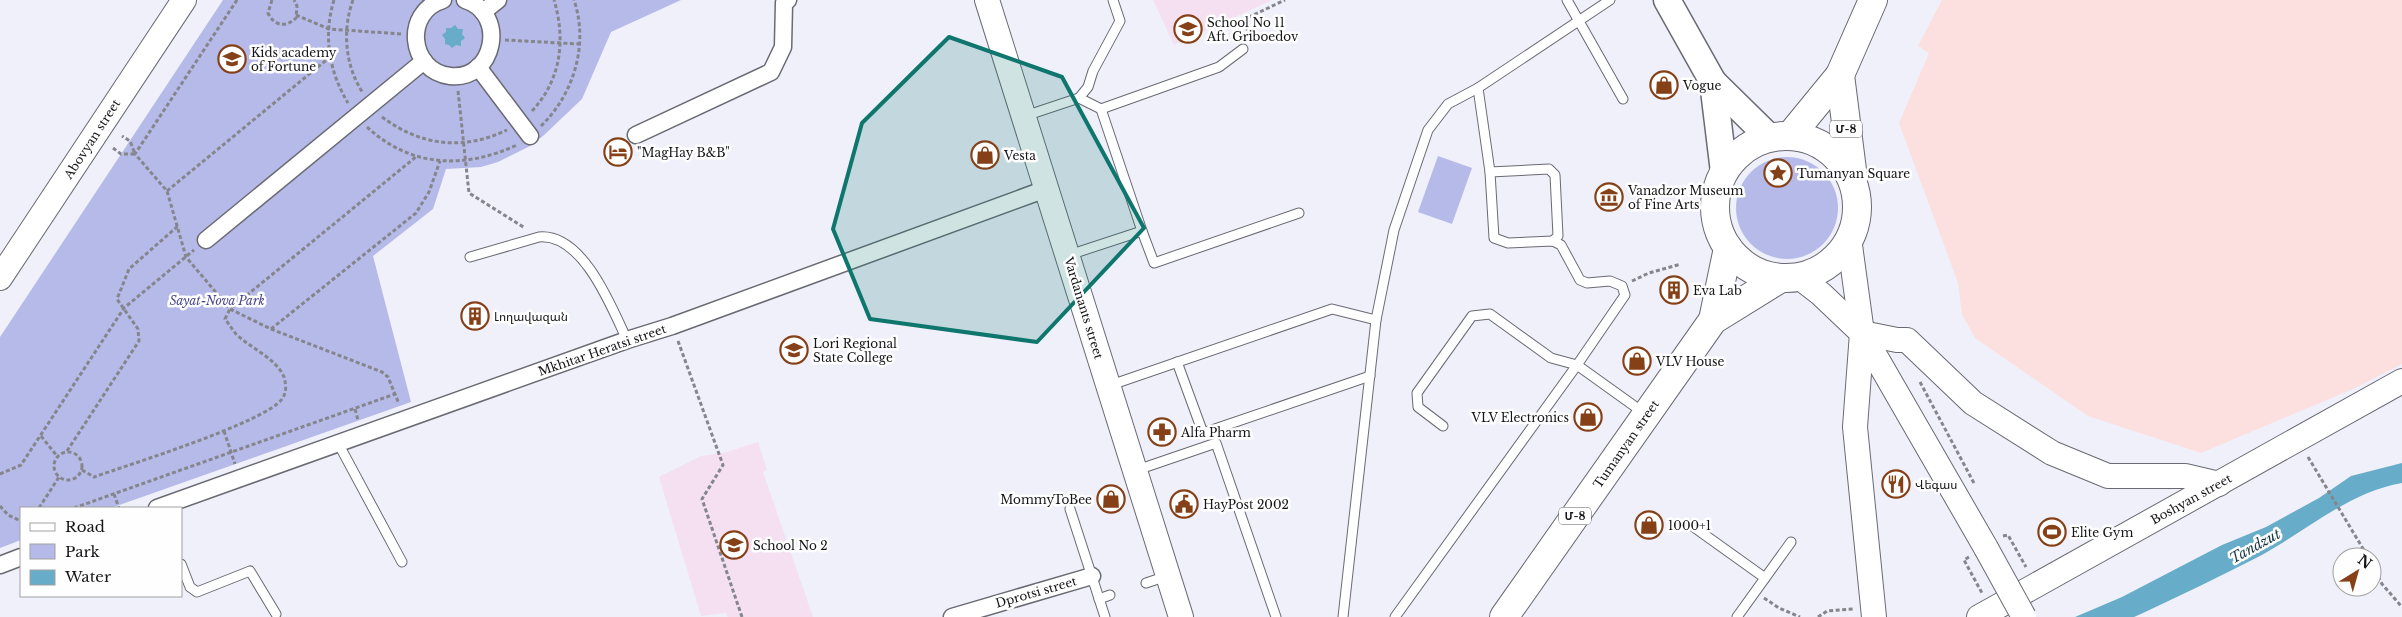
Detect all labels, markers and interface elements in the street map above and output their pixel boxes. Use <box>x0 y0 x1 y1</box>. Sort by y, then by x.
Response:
school or university icon: School No 11 Aft. Griboedov <box>1173 14 1203 44</box>
place label: School No 11 Aft. Griboedov <box>1206 15 1299 44</box>
school or university icon: Kids academy of Fortune <box>217 44 247 74</box>
place label: Kids academy of Fortune <box>251 45 337 74</box>
shop icon: Vogue <box>1649 70 1679 100</box>
place label: Vogue <box>1682 78 1721 93</box>
street label: Abovyan street <box>60 96 124 182</box>
road number: Մ-8 <box>1830 120 1862 138</box>
hotel icon: "MagHay B&B" <box>603 137 633 167</box>
shop icon: Vesta <box>970 140 1000 170</box>
place label: "MagHay B&B" <box>637 145 730 160</box>
place label: Vesta <box>1003 148 1036 163</box>
place icon: Tumanyan Square <box>1763 158 1793 188</box>
place label: Tumanyan Square <box>1797 166 1910 181</box>
museum icon: Vanadzor Museum of Fine Arts <box>1594 182 1624 212</box>
place label: Vanadzor Museum of Fine Arts <box>1627 183 1744 212</box>
street label: Vardanants street <box>1061 254 1107 361</box>
building icon: Eva Lab <box>1659 275 1689 305</box>
place label: Eva Lab <box>1693 283 1742 298</box>
park label: Sayat-Nova Park <box>169 293 265 308</box>
building icon: Լողավազան <box>460 301 490 331</box>
place label: Լողավազան <box>494 309 568 324</box>
street label: Mkhitar Heratsi street <box>536 321 668 379</box>
school or university icon: Lori Regional State College <box>779 335 809 365</box>
place label: Lori Regional State College <box>813 336 897 365</box>
shop icon: VLV House <box>1622 346 1652 376</box>
place label: VLV House <box>1655 354 1725 369</box>
street label: Tumanyan street <box>1590 397 1662 491</box>
shop icon: VLV Electronics <box>1573 402 1603 432</box>
place label: VLV Electronics <box>1470 410 1569 425</box>
pharmacy icon: Alfa Pharm <box>1147 417 1177 447</box>
place label: Alfa Pharm <box>1180 425 1251 440</box>
restaurant icon: Վեգաս <box>1881 469 1911 499</box>
street label: Boshyan street <box>2148 470 2235 527</box>
place label: Վեգաս <box>1915 477 1957 492</box>
shop icon: MommyToBee <box>1096 484 1126 514</box>
public building icon: HayPost 2002 <box>1169 489 1199 519</box>
place label: MommyToBee <box>1000 492 1092 507</box>
place label: HayPost 2002 <box>1203 497 1289 512</box>
legend <box>20 507 182 597</box>
road number: Մ-8 <box>1559 508 1591 524</box>
shop icon: 1000+1 <box>1634 510 1664 540</box>
text: Road <box>65 517 105 536</box>
sports icon: Elite Gym <box>2037 517 2067 547</box>
place label: 1000+1 <box>1668 518 1711 533</box>
water label: Tandzut <box>2226 524 2284 567</box>
place label: Elite Gym <box>2071 525 2134 540</box>
school or university icon: School No 2 <box>719 530 749 560</box>
place label: School No 2 <box>753 538 828 553</box>
text: Park <box>65 542 101 561</box>
north arrow <box>2332 547 2382 597</box>
text: N <box>2354 550 2375 573</box>
text: Water <box>64 567 112 586</box>
street label: Dprotsi street <box>994 573 1079 611</box>

